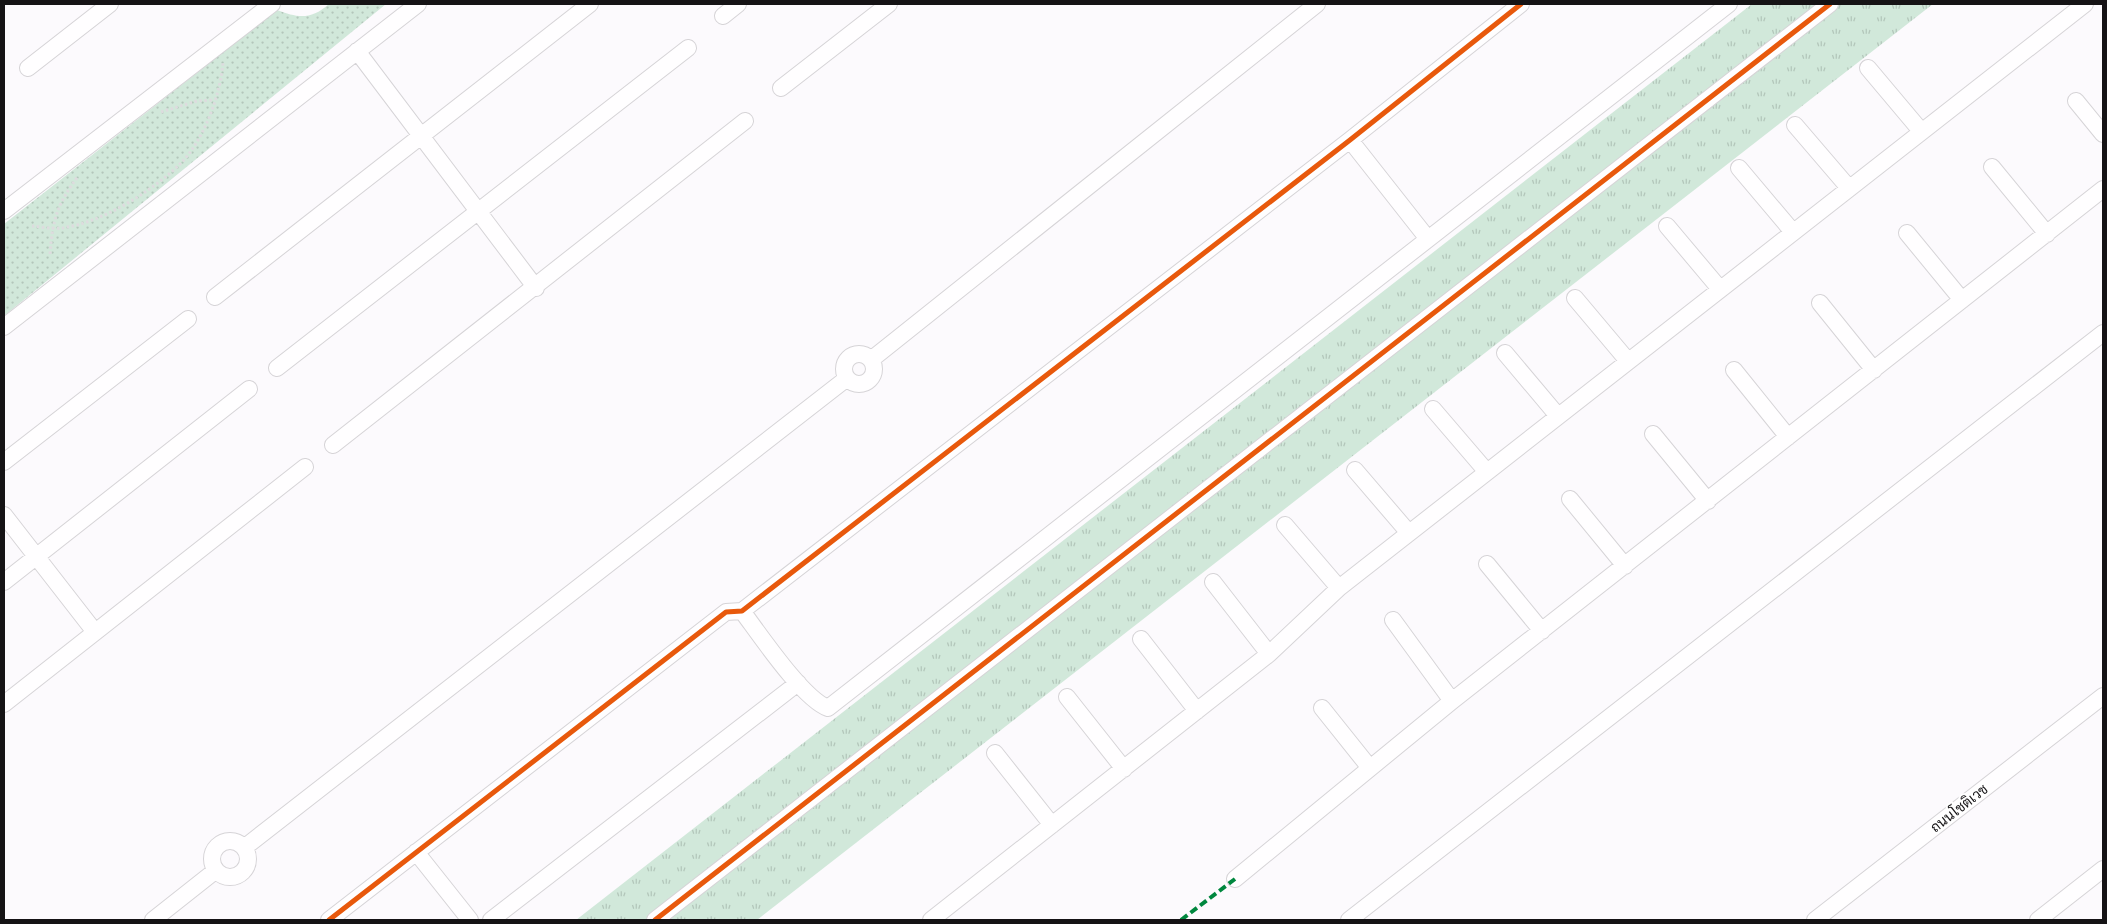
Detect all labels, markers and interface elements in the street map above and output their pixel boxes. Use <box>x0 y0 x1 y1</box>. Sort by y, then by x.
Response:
street label: ถนนโชติเวช <box>1926 779 1992 837</box>

